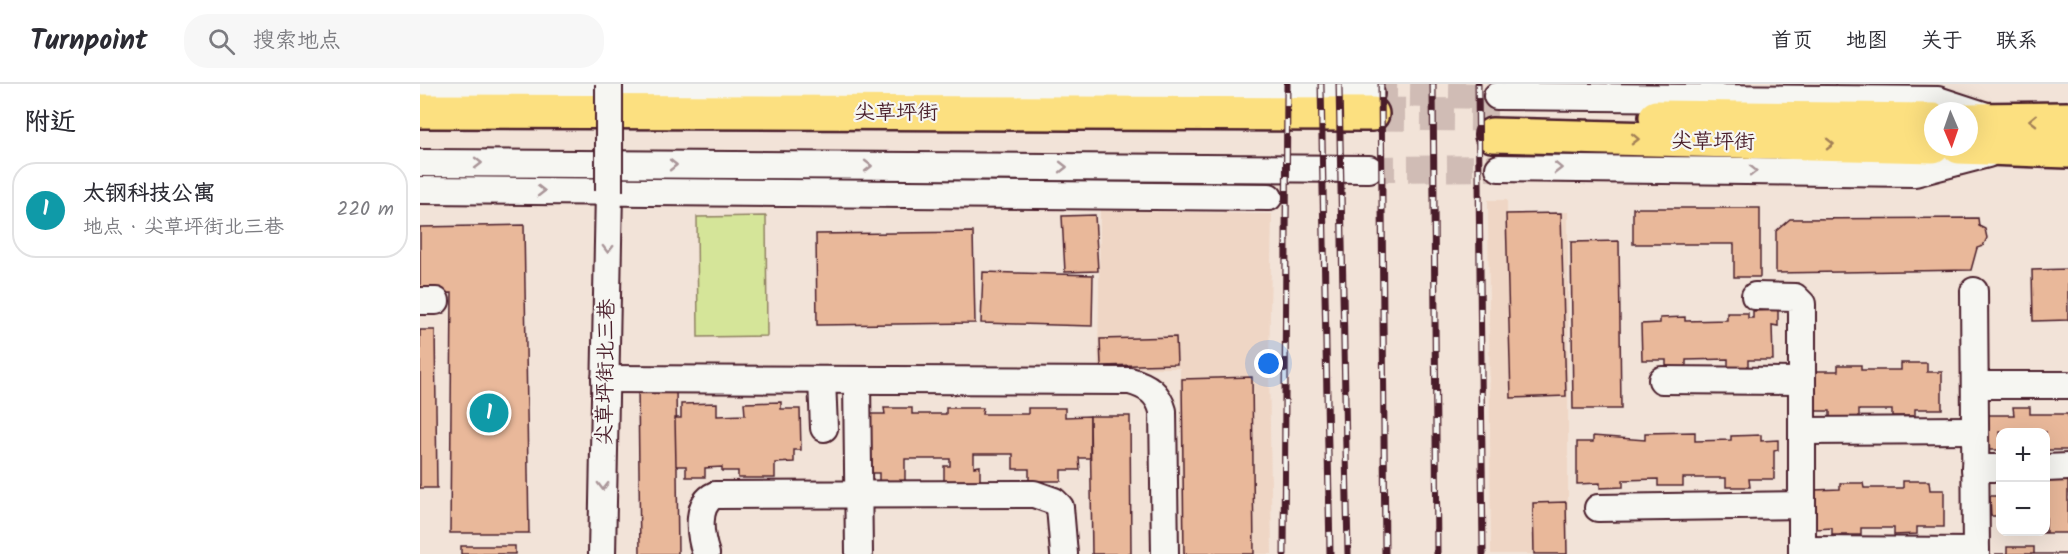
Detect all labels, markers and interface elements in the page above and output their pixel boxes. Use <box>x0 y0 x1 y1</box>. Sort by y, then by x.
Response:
search box <box>184 14 604 68</box>
text: Turnpoint <box>30 19 148 64</box>
text: 搜索地点 <box>253 24 341 59</box>
icon: search <box>205 25 238 58</box>
text: 首页 <box>1771 25 1813 58</box>
text: 地图 <box>1846 25 1888 58</box>
text: 关于 <box>1921 25 1963 58</box>
text: 联系 <box>1996 25 2038 58</box>
street label: 尖草坪街 <box>854 97 938 130</box>
text: 附近 <box>24 102 76 144</box>
north arrow <box>1924 102 1978 156</box>
one-way arrow <box>2029 114 2038 126</box>
street label: 尖草坪街 <box>1671 125 1755 160</box>
one-way arrow <box>1630 132 1639 145</box>
one-way arrow <box>1825 137 1834 150</box>
one-way arrow <box>474 157 483 169</box>
one-way arrow <box>669 159 678 171</box>
one-way arrow <box>864 160 873 172</box>
one-way arrow <box>1059 161 1068 173</box>
one-way arrow <box>1553 162 1562 174</box>
one-way arrow <box>1748 165 1757 177</box>
text: 太钢科技公寓 <box>83 177 215 212</box>
one-way arrow <box>537 185 546 197</box>
text: 1 <box>42 194 49 226</box>
text: 220 m <box>337 194 394 226</box>
text: 地点 · 尖草坪街北三巷 <box>83 212 284 244</box>
one-way arrow <box>601 245 614 254</box>
street label: 尖草坪街北三巷 <box>589 298 624 446</box>
your location <box>1254 349 1283 378</box>
pin: 1 <box>470 390 508 436</box>
map controls <box>1996 428 2050 536</box>
button: + <box>1996 428 2050 482</box>
one-way arrow <box>597 482 610 491</box>
button: − <box>1996 482 2050 536</box>

